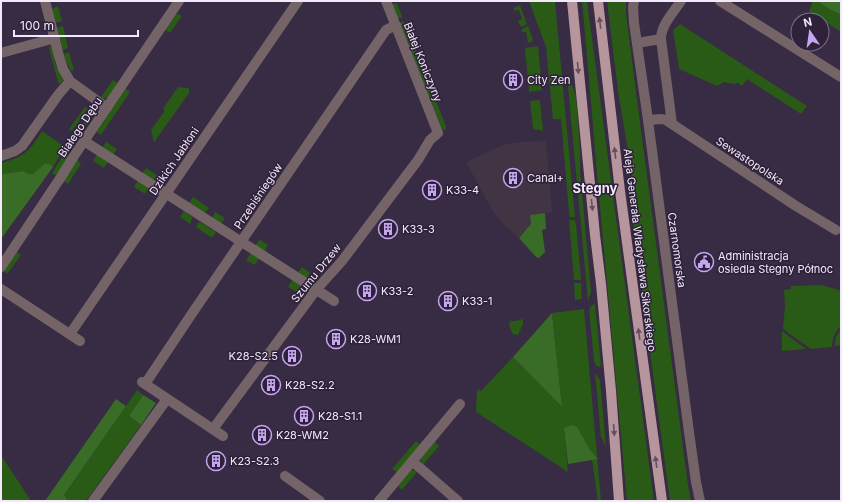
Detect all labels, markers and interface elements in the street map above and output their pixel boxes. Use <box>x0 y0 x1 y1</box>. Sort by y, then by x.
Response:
scale bar <box>14 12 138 38</box>
north arrow <box>790 12 830 52</box>
text: N <box>802 14 813 30</box>
one-way arrow <box>597 17 604 29</box>
text: 100 m <box>20 18 54 33</box>
street label: Białej Koniczyny <box>401 20 445 104</box>
one-way arrow <box>575 62 582 74</box>
building icon: City Zen <box>502 69 524 91</box>
place label: City Zen <box>527 73 571 87</box>
street label: Białego Dębu <box>55 94 105 160</box>
street label: Dzikich Jabłoni <box>146 124 202 198</box>
street label: Sewastopolska <box>713 134 787 188</box>
one-way arrow <box>612 147 618 159</box>
street label: Aleja Generała Władysława Sikorskiego <box>621 148 659 353</box>
street label: Przebiśniegów <box>231 160 285 232</box>
building icon: Canal+ <box>502 167 524 189</box>
place label: Canal+ <box>527 171 564 185</box>
building icon: K33-4 <box>421 179 443 201</box>
district label: Stegny <box>573 180 618 196</box>
place label: K33-4 <box>446 183 479 197</box>
one-way arrow <box>589 199 595 211</box>
street label: Czarnomorska <box>665 211 689 289</box>
building icon: K33-3 <box>377 218 399 240</box>
place label: K33-3 <box>402 222 435 236</box>
street label: Szumu Drzew <box>288 241 344 305</box>
place label: Administracja osiedla Stegny Północ <box>718 249 833 276</box>
public building icon: Administracja osiedla Stegny Północ <box>693 251 715 273</box>
building icon: K33-2 <box>356 280 378 302</box>
place label: K33-2 <box>381 284 413 298</box>
building icon: K33-1 <box>437 290 459 312</box>
place label: K33-1 <box>462 294 493 308</box>
one-way arrow <box>636 327 642 340</box>
building icon: K28-WM1 <box>325 328 347 350</box>
place label: K28-WM1 <box>350 332 401 346</box>
building icon: K28-S2.5 <box>281 345 303 367</box>
place label: K28-S2.5 <box>229 349 278 363</box>
building icon: K28-S2.2 <box>260 374 282 396</box>
place label: K28-S2.2 <box>285 378 335 392</box>
building icon: K28-S1.1 <box>293 405 315 427</box>
place label: K28-S1.1 <box>318 409 362 423</box>
building icon: K28-WM2 <box>251 424 273 446</box>
one-way arrow <box>611 424 618 436</box>
place label: K28-WM2 <box>276 428 329 442</box>
building icon: K23-S2.3 <box>205 450 227 472</box>
place label: K23-S2.3 <box>230 454 280 468</box>
one-way arrow <box>653 456 659 468</box>

